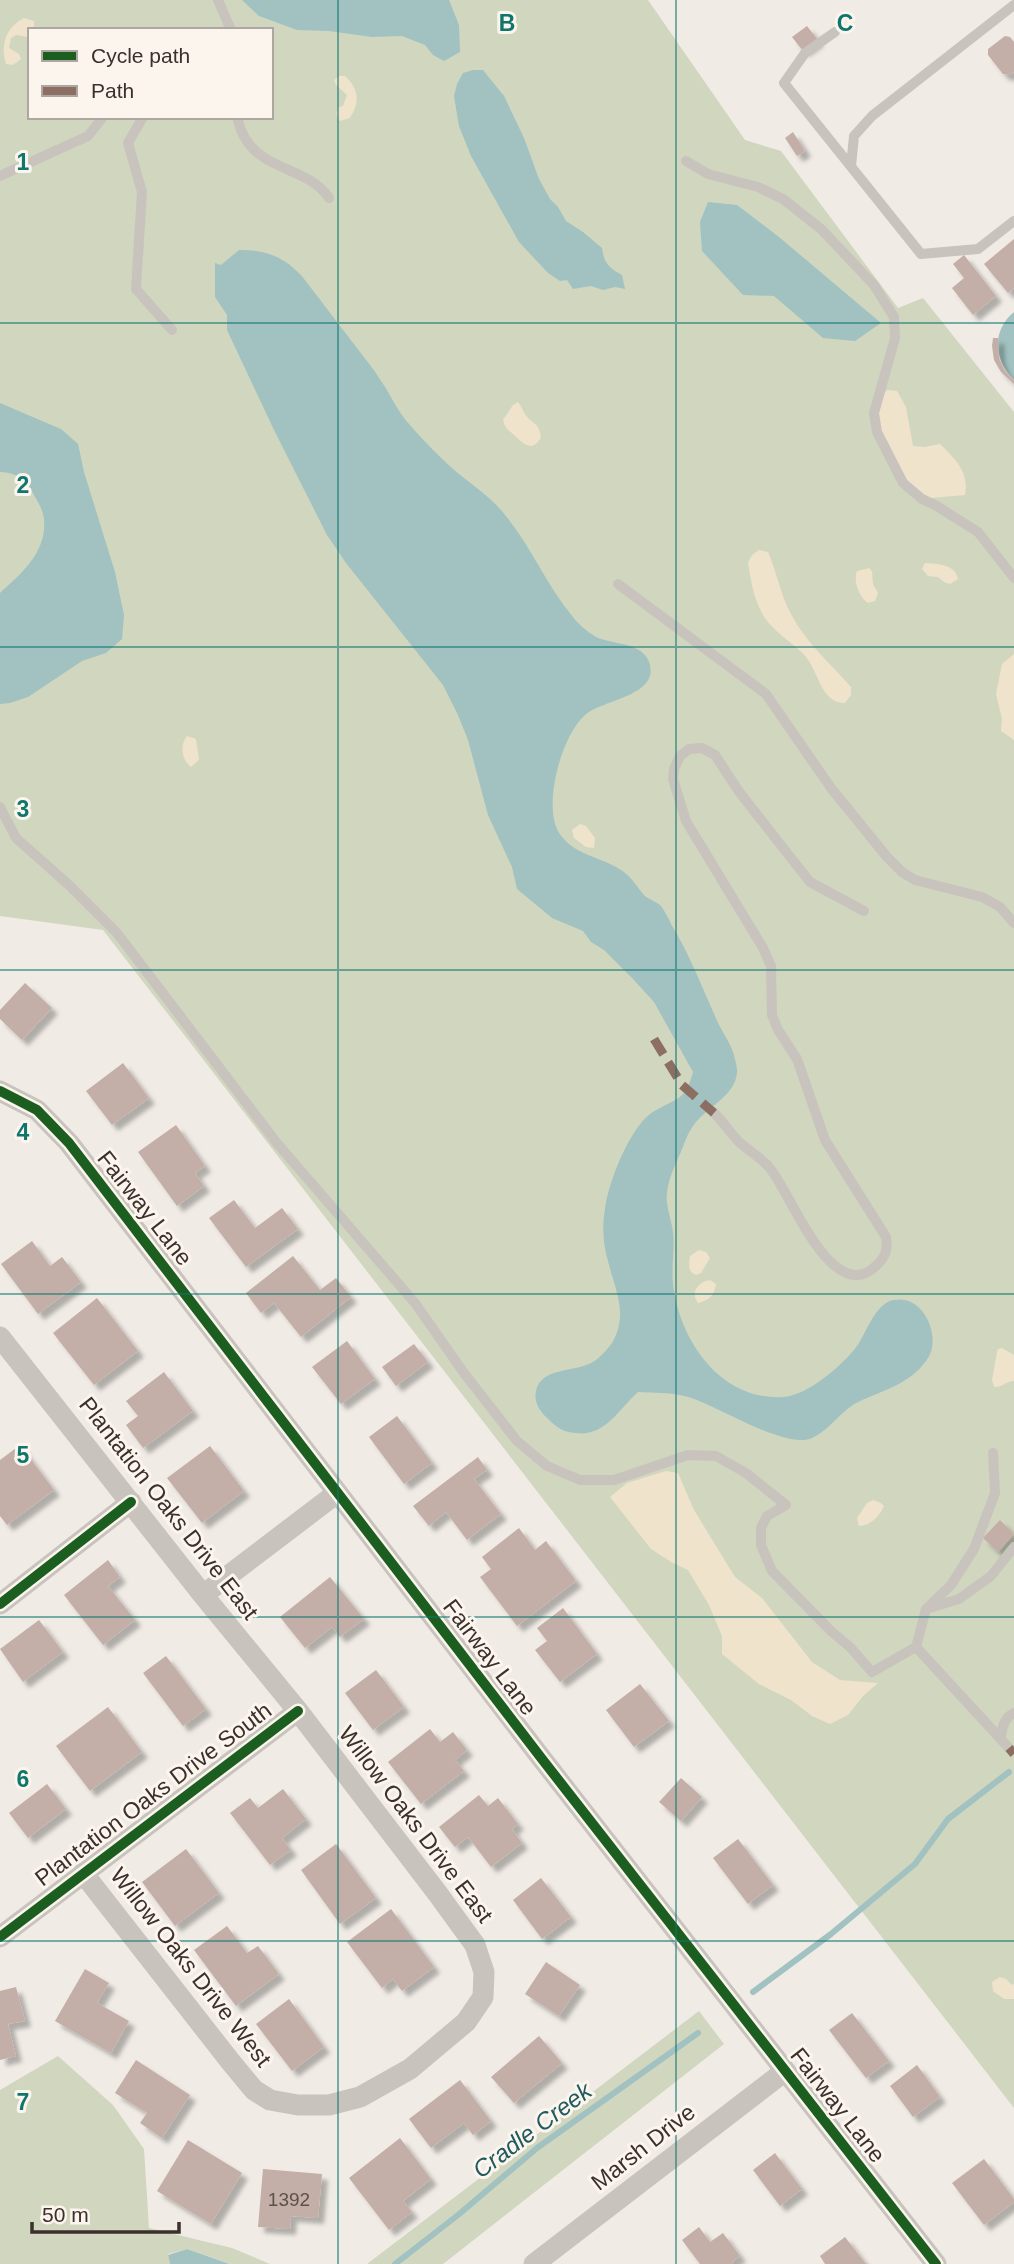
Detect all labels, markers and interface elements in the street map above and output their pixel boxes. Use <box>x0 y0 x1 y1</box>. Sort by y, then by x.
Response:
text: B <box>499 10 515 36</box>
text: C <box>837 10 853 36</box>
legend <box>28 28 273 119</box>
text: Cycle path <box>91 44 190 67</box>
text: Path <box>91 79 134 102</box>
text: 1 <box>17 149 30 175</box>
text: 2 <box>17 472 29 498</box>
text: 3 <box>17 796 29 822</box>
text: 4 <box>17 1119 30 1145</box>
street label: Fairway Lane <box>92 1146 198 1270</box>
street label: Plantation Oaks Drive East <box>74 1392 264 1625</box>
text: 5 <box>17 1442 30 1468</box>
street label: Fairway Lane <box>438 1594 542 1720</box>
street label: Plantation Oaks Drive South <box>30 1697 276 1891</box>
street label: Willow Oaks Drive East <box>334 1721 499 1928</box>
text: 6 <box>17 1766 29 1792</box>
street label: Willow Oaks Drive West <box>105 1862 277 2072</box>
street label: Fairway Lane <box>785 2043 891 2167</box>
water label: Cradle Creek <box>467 2075 598 2183</box>
text: 7 <box>17 2089 29 2115</box>
street label: Marsh Drive <box>586 2099 700 2195</box>
house number: 1392 <box>268 2189 310 2210</box>
scale bar <box>32 2190 178 2234</box>
text: 50 m <box>42 2203 89 2226</box>

